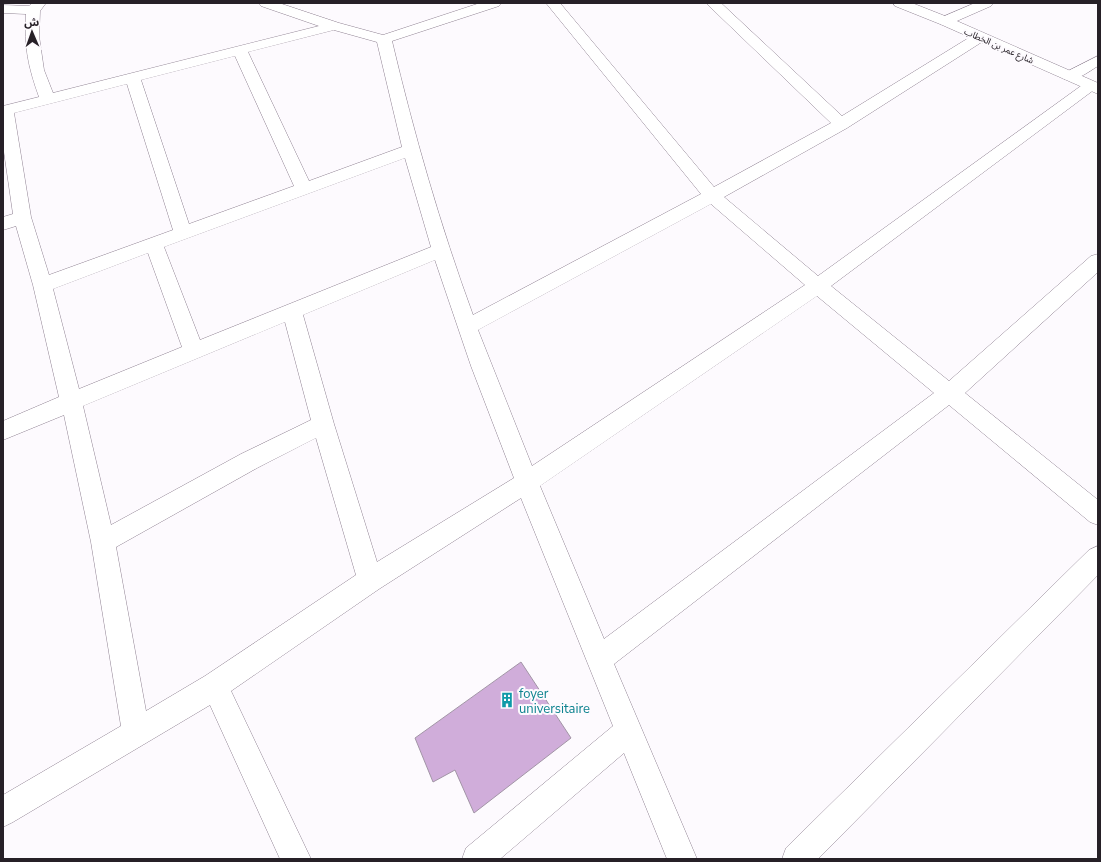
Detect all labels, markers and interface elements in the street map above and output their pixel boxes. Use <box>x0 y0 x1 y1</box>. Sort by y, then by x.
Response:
north arrow <box>12 12 52 52</box>
text: ش <box>24 15 39 30</box>
street label: شارع عمر بن الخطاب <box>962 25 1036 68</box>
place label: foyer universitaire <box>519 685 590 718</box>
building icon: foyer universitaire <box>498 691 516 709</box>

